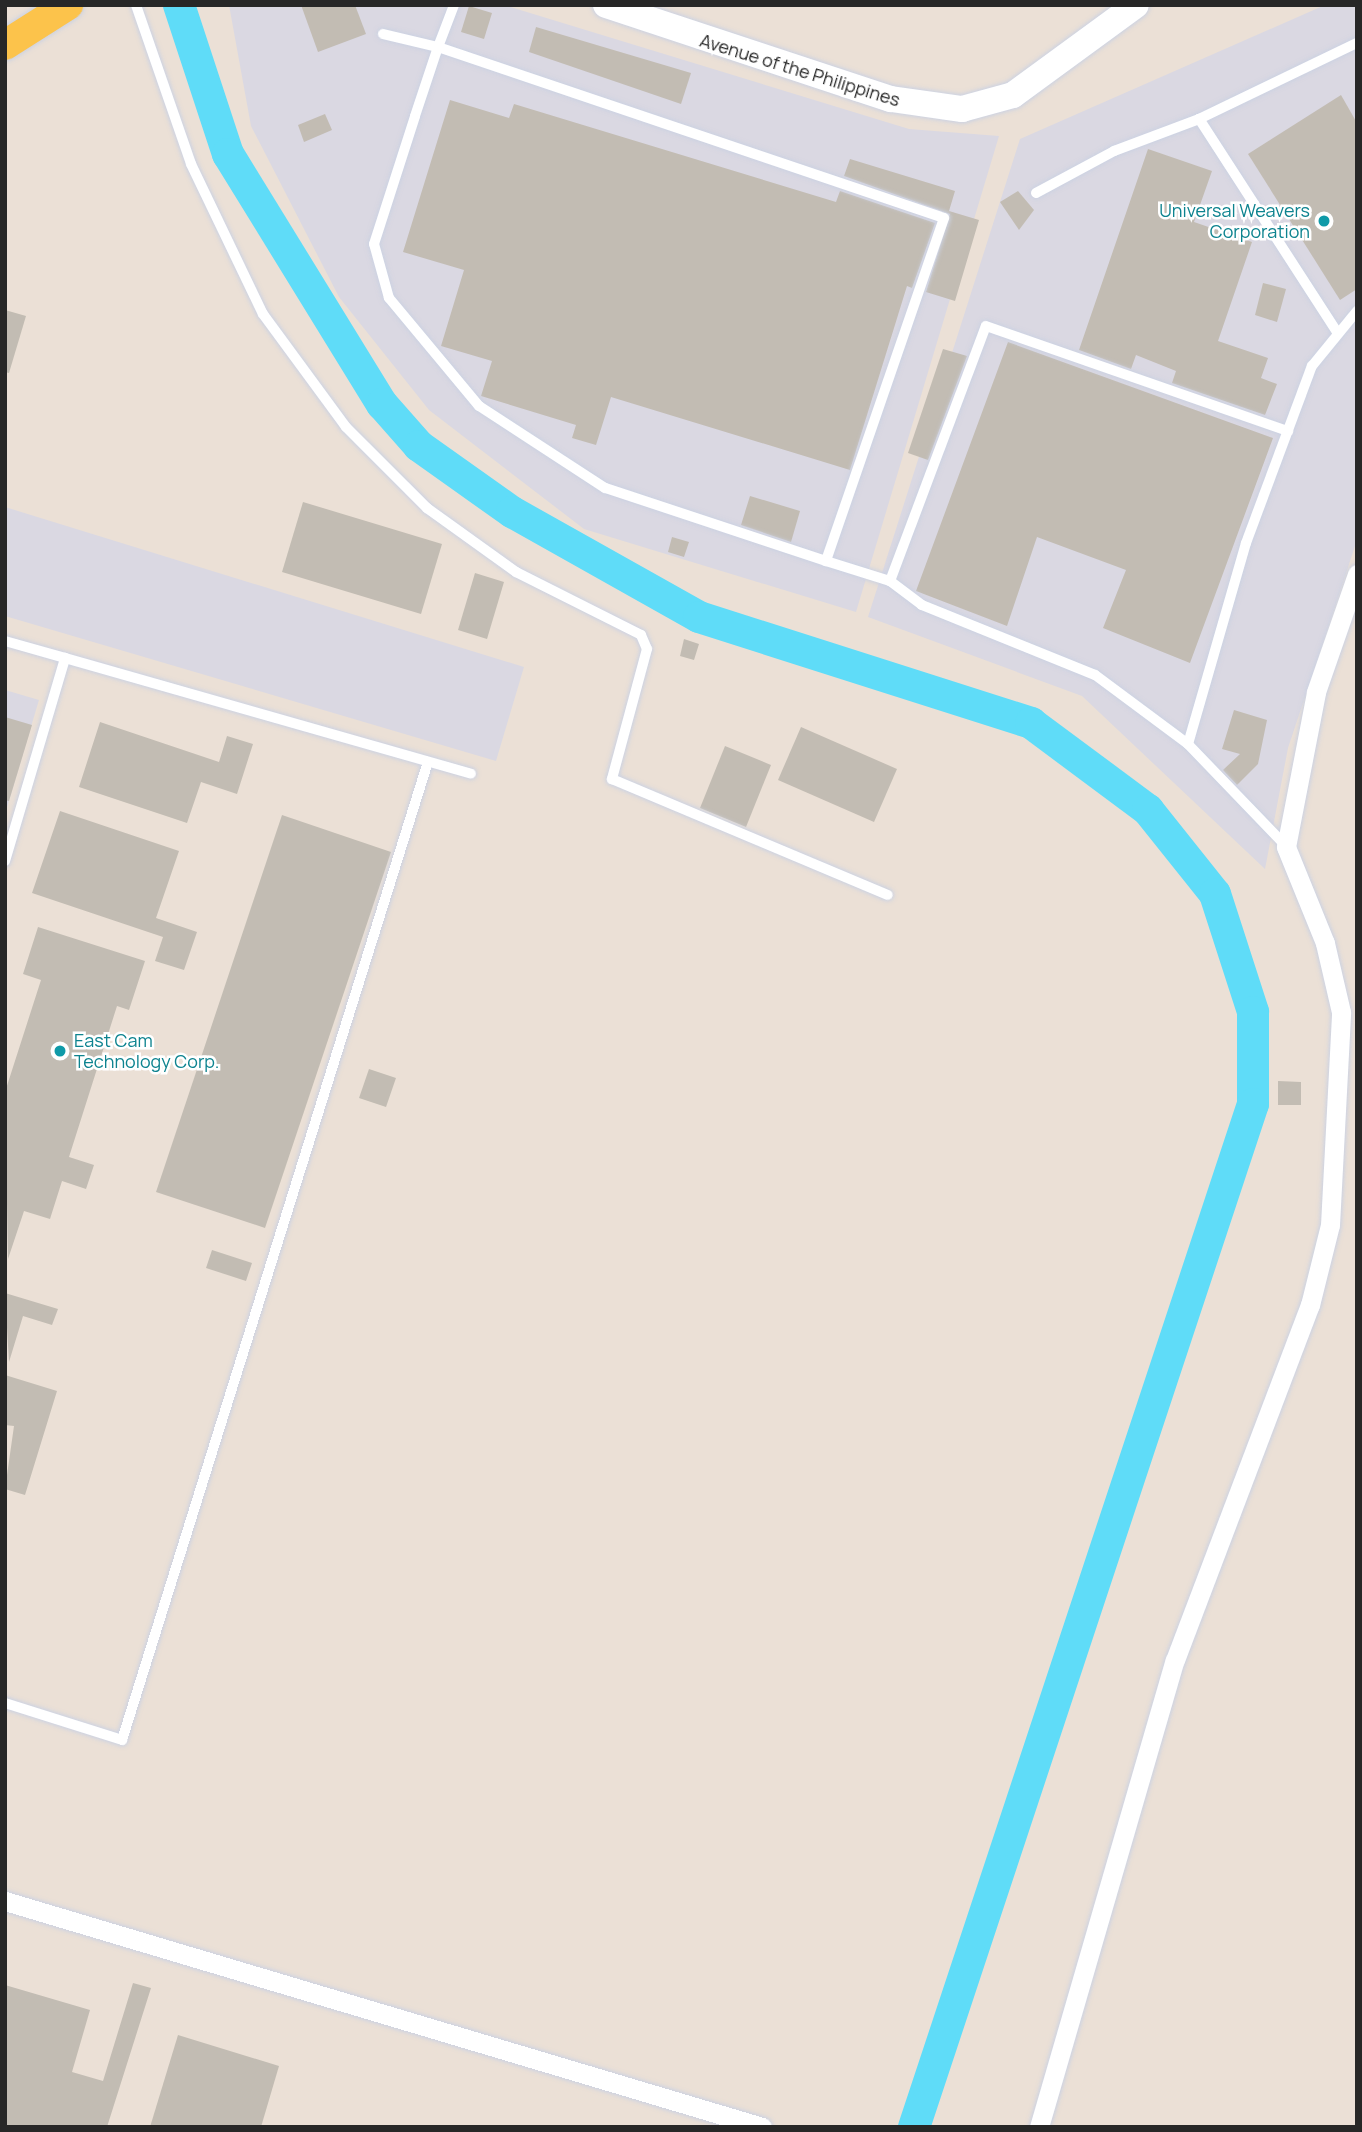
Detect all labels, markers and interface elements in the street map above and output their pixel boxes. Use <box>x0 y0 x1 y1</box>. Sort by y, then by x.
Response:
street label: Avenue of the Philippines <box>697 29 903 111</box>
place label: Universal Weavers Corporation <box>1159 200 1310 242</box>
marker: Universal Weavers Corporation <box>1316 213 1332 229</box>
place label: East Cam Technology Corp. <box>74 1030 219 1072</box>
marker: East Cam Technology Corp. <box>52 1043 68 1059</box>

